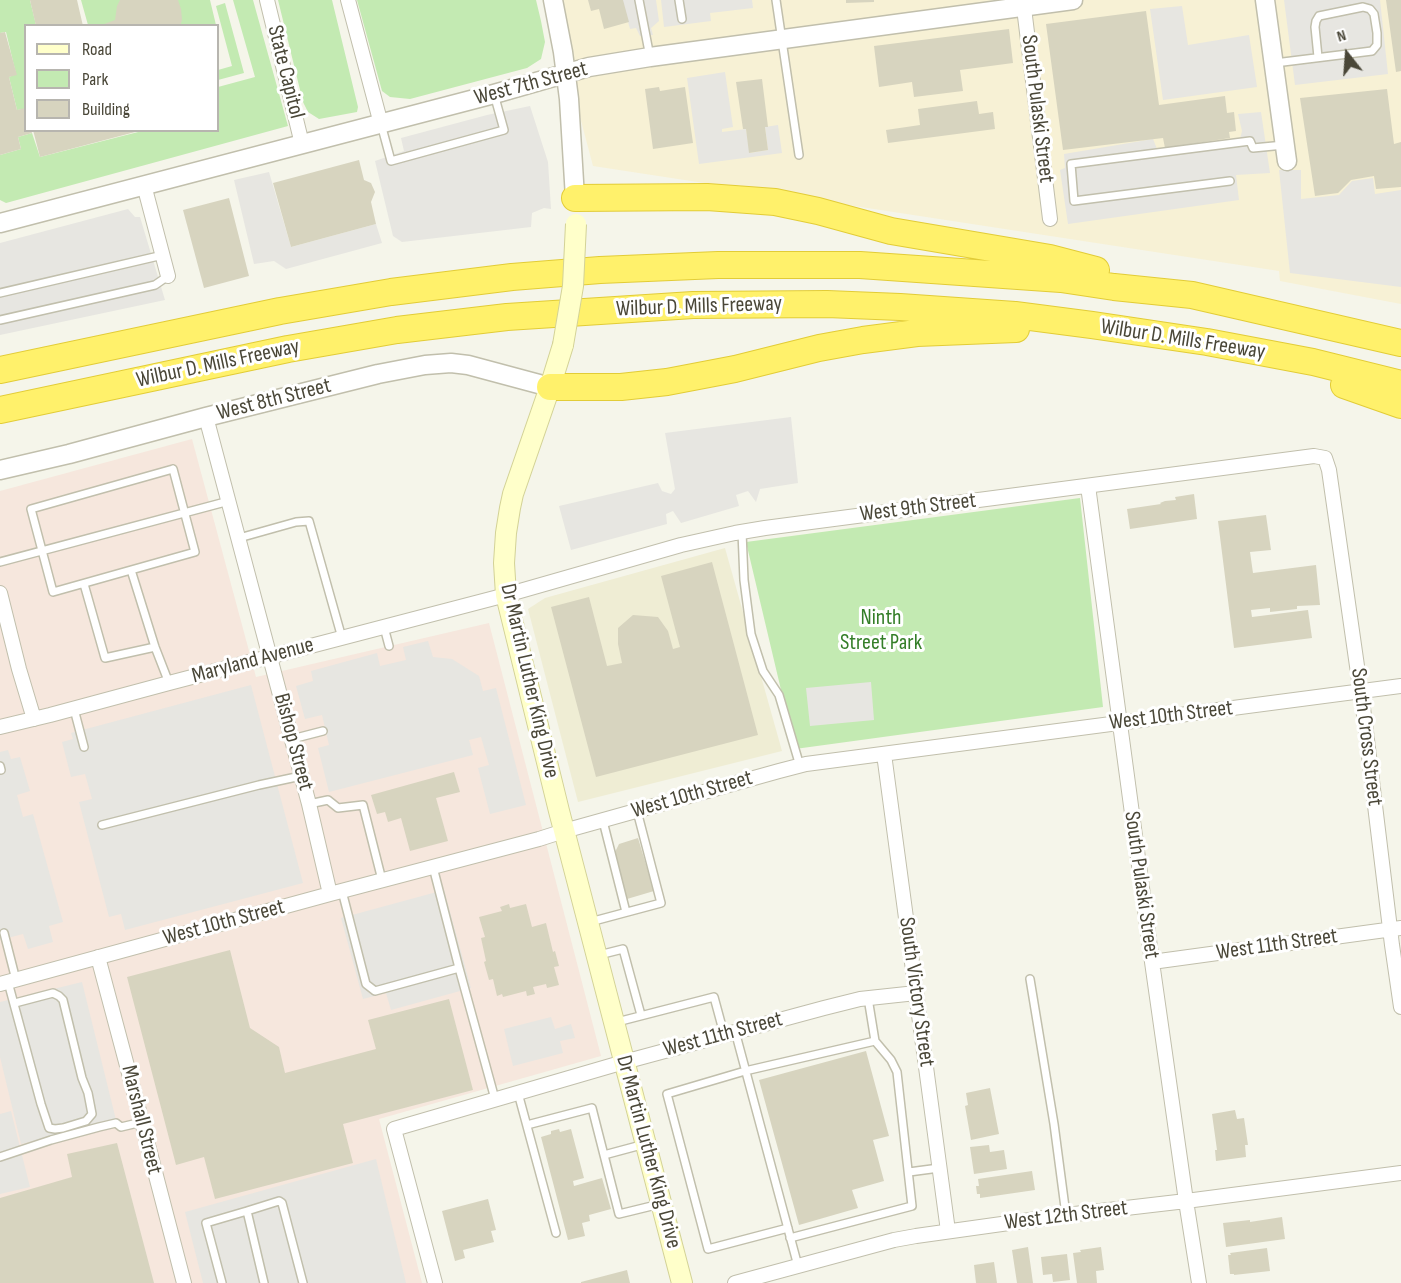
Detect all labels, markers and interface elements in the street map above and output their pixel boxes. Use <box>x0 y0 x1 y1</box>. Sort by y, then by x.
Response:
street label: State Capitol <box>261 23 309 121</box>
legend <box>24 24 219 132</box>
north arrow <box>1317 24 1377 84</box>
text: N <box>1335 26 1348 47</box>
street label: South Pulaski Street <box>1015 34 1059 184</box>
text: Road <box>82 39 112 60</box>
street label: West 7th Street <box>472 56 590 112</box>
text: Park <box>82 69 108 90</box>
text: Building <box>82 99 130 120</box>
street label: Wilbur D. Mills Freeway <box>616 291 782 323</box>
street label: Wilbur D. Mills Freeway <box>1099 314 1267 366</box>
street label: Wilbur D. Mills Freeway <box>134 334 302 394</box>
street label: West 8th Street <box>214 373 334 427</box>
street label: West 9th Street <box>858 488 978 528</box>
street label: Dr Martin Luther King Drive <box>494 581 564 781</box>
park label: Ninth Street Park <box>840 605 922 656</box>
street label: Maryland Avenue <box>189 632 317 690</box>
street label: South Cross Street <box>1344 667 1388 807</box>
street label: Bishop Street <box>267 691 319 793</box>
street label: West 10th Street <box>1108 695 1234 737</box>
street label: West 10th Street <box>629 765 755 825</box>
street label: South Pulaski Street <box>1118 810 1164 960</box>
street label: West 10th Street <box>160 894 288 952</box>
street label: South Victory Street <box>892 916 940 1068</box>
street label: West 11th Street <box>1215 923 1339 967</box>
street label: West 11th Street <box>661 1006 785 1064</box>
street label: Dr Martin Luther King Drive <box>610 1053 686 1251</box>
street label: Marshall Street <box>115 1063 167 1177</box>
street label: West 12th Street <box>1003 1195 1129 1237</box>

